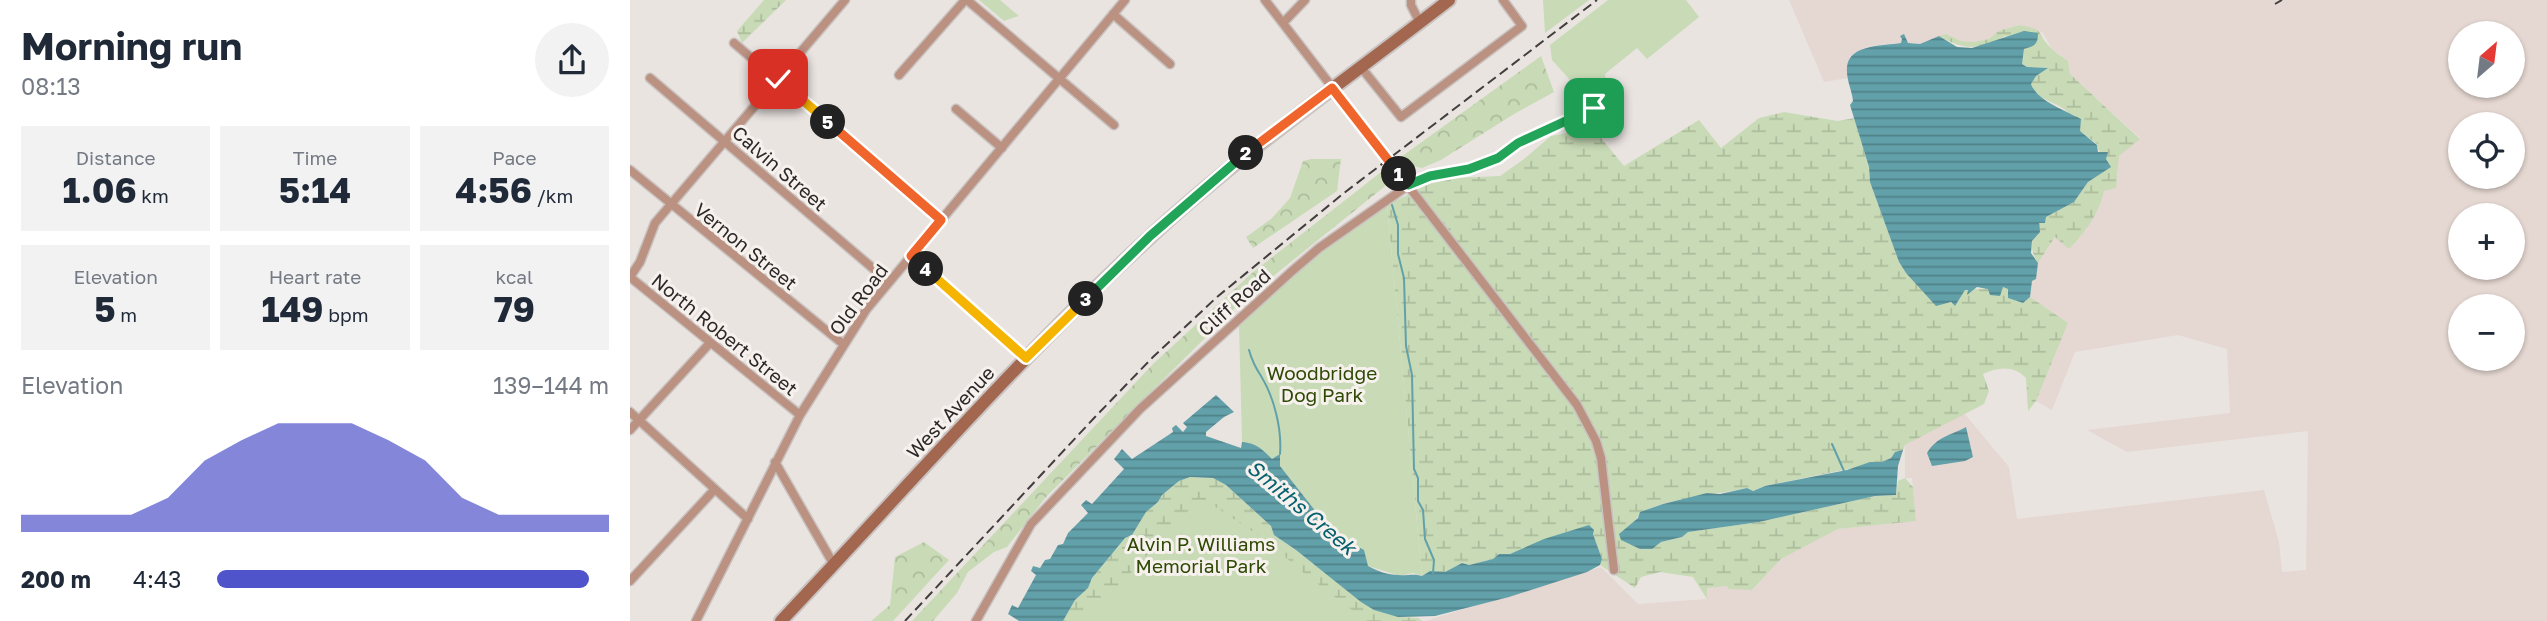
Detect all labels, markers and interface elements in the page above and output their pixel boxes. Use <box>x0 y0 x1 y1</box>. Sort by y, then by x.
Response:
north arrow <box>2448 21 2525 98</box>
map controls <box>2448 21 2525 371</box>
text: Morning run <box>21 23 242 68</box>
button: share <box>535 23 609 97</box>
pin <box>748 49 808 109</box>
icon: check <box>759 60 797 98</box>
text: 08:13 <box>21 72 81 100</box>
pin <box>1564 78 1624 138</box>
icon: arrive <box>1575 89 1613 127</box>
pin: 5 <box>810 104 846 140</box>
text: 5 <box>822 110 833 133</box>
button: locate <box>2448 112 2525 189</box>
street label: Calvin Street <box>728 121 832 215</box>
pin: 2 <box>1228 136 1264 170</box>
text: 2 <box>1240 141 1251 164</box>
text: Distance <box>76 146 156 169</box>
text: Time <box>293 146 337 169</box>
text: Pace <box>492 146 537 169</box>
pin: 1 <box>1382 156 1416 192</box>
text: 1 <box>1394 162 1403 185</box>
text: 1.06 <box>62 169 137 211</box>
text: 5:14 <box>279 169 351 211</box>
text: 4:56 <box>455 169 532 211</box>
text: km <box>137 184 169 207</box>
text: /km <box>532 184 573 207</box>
street label: Vernon Street <box>690 197 802 295</box>
button: + <box>2448 203 2525 280</box>
pin: 4 <box>908 252 944 286</box>
text: 4 <box>920 257 931 280</box>
street label: Old Road <box>824 259 892 339</box>
street label: Cliff Road <box>1193 264 1275 340</box>
text: Elevation <box>73 265 158 288</box>
text: Heart rate <box>269 265 361 288</box>
text: kcal <box>496 265 533 288</box>
street label: North Robert Street <box>647 268 803 400</box>
pin: 3 <box>1068 282 1104 316</box>
text: 3 <box>1080 287 1091 310</box>
text: 5 <box>94 288 116 330</box>
text: 149 <box>261 288 324 330</box>
text: 79 <box>494 288 535 330</box>
button: − <box>2448 294 2525 371</box>
text: m <box>116 303 137 326</box>
text: bpm <box>324 303 369 326</box>
street label: West Avenue <box>901 361 999 463</box>
park label: Woodbridge Dog Park <box>1267 361 1377 406</box>
text: Elevation <box>21 371 123 399</box>
text: 139–144 m <box>493 371 609 399</box>
water label: Smiths Creek <box>1242 454 1363 561</box>
park label: Alvin P. Williams Memorial Park <box>1127 532 1275 577</box>
text: 200 m <box>21 565 91 593</box>
text: 4:43 <box>133 565 181 593</box>

